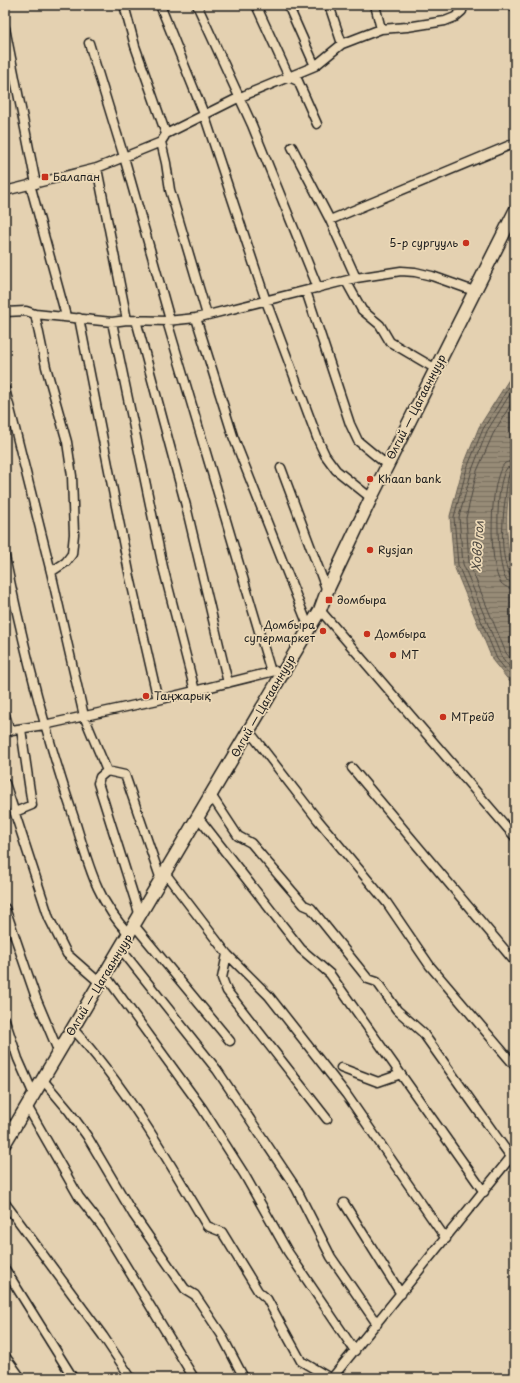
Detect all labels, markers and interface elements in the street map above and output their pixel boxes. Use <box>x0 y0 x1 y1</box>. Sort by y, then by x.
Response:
place label: Балапан <box>53 168 100 185</box>
marker: Балапан <box>40 172 50 182</box>
place label: 5-р сургууль <box>389 234 458 251</box>
marker: 5-р сургууль <box>461 238 471 248</box>
street label: Өлгий — Цагааннуур <box>382 351 450 462</box>
place label: Khaan bank <box>378 470 442 487</box>
marker: Khaan bank <box>365 474 375 484</box>
water label: Ховд гол <box>466 520 488 572</box>
place label: Rysjan <box>378 541 413 558</box>
marker: Rysjan <box>365 545 375 555</box>
place label: домбыра <box>337 591 387 608</box>
marker: домбыра <box>324 595 334 605</box>
place label: Домбыра супермаркет <box>244 616 316 646</box>
place label: Домбыра <box>374 625 426 642</box>
marker: Домбыра супермаркет <box>318 626 328 636</box>
marker: Домбыра <box>362 629 372 639</box>
place label: МТ <box>401 646 419 663</box>
marker: МТ <box>388 650 398 660</box>
street label: Өлгий — Цагааннуур <box>226 651 299 760</box>
place label: Таңжарық <box>154 687 211 704</box>
marker: Таңжарық <box>141 691 151 701</box>
place label: MTрейд <box>451 708 494 725</box>
marker: MTрейд <box>438 712 448 722</box>
street label: Өлгий — Цагааннуур <box>61 930 136 1039</box>

